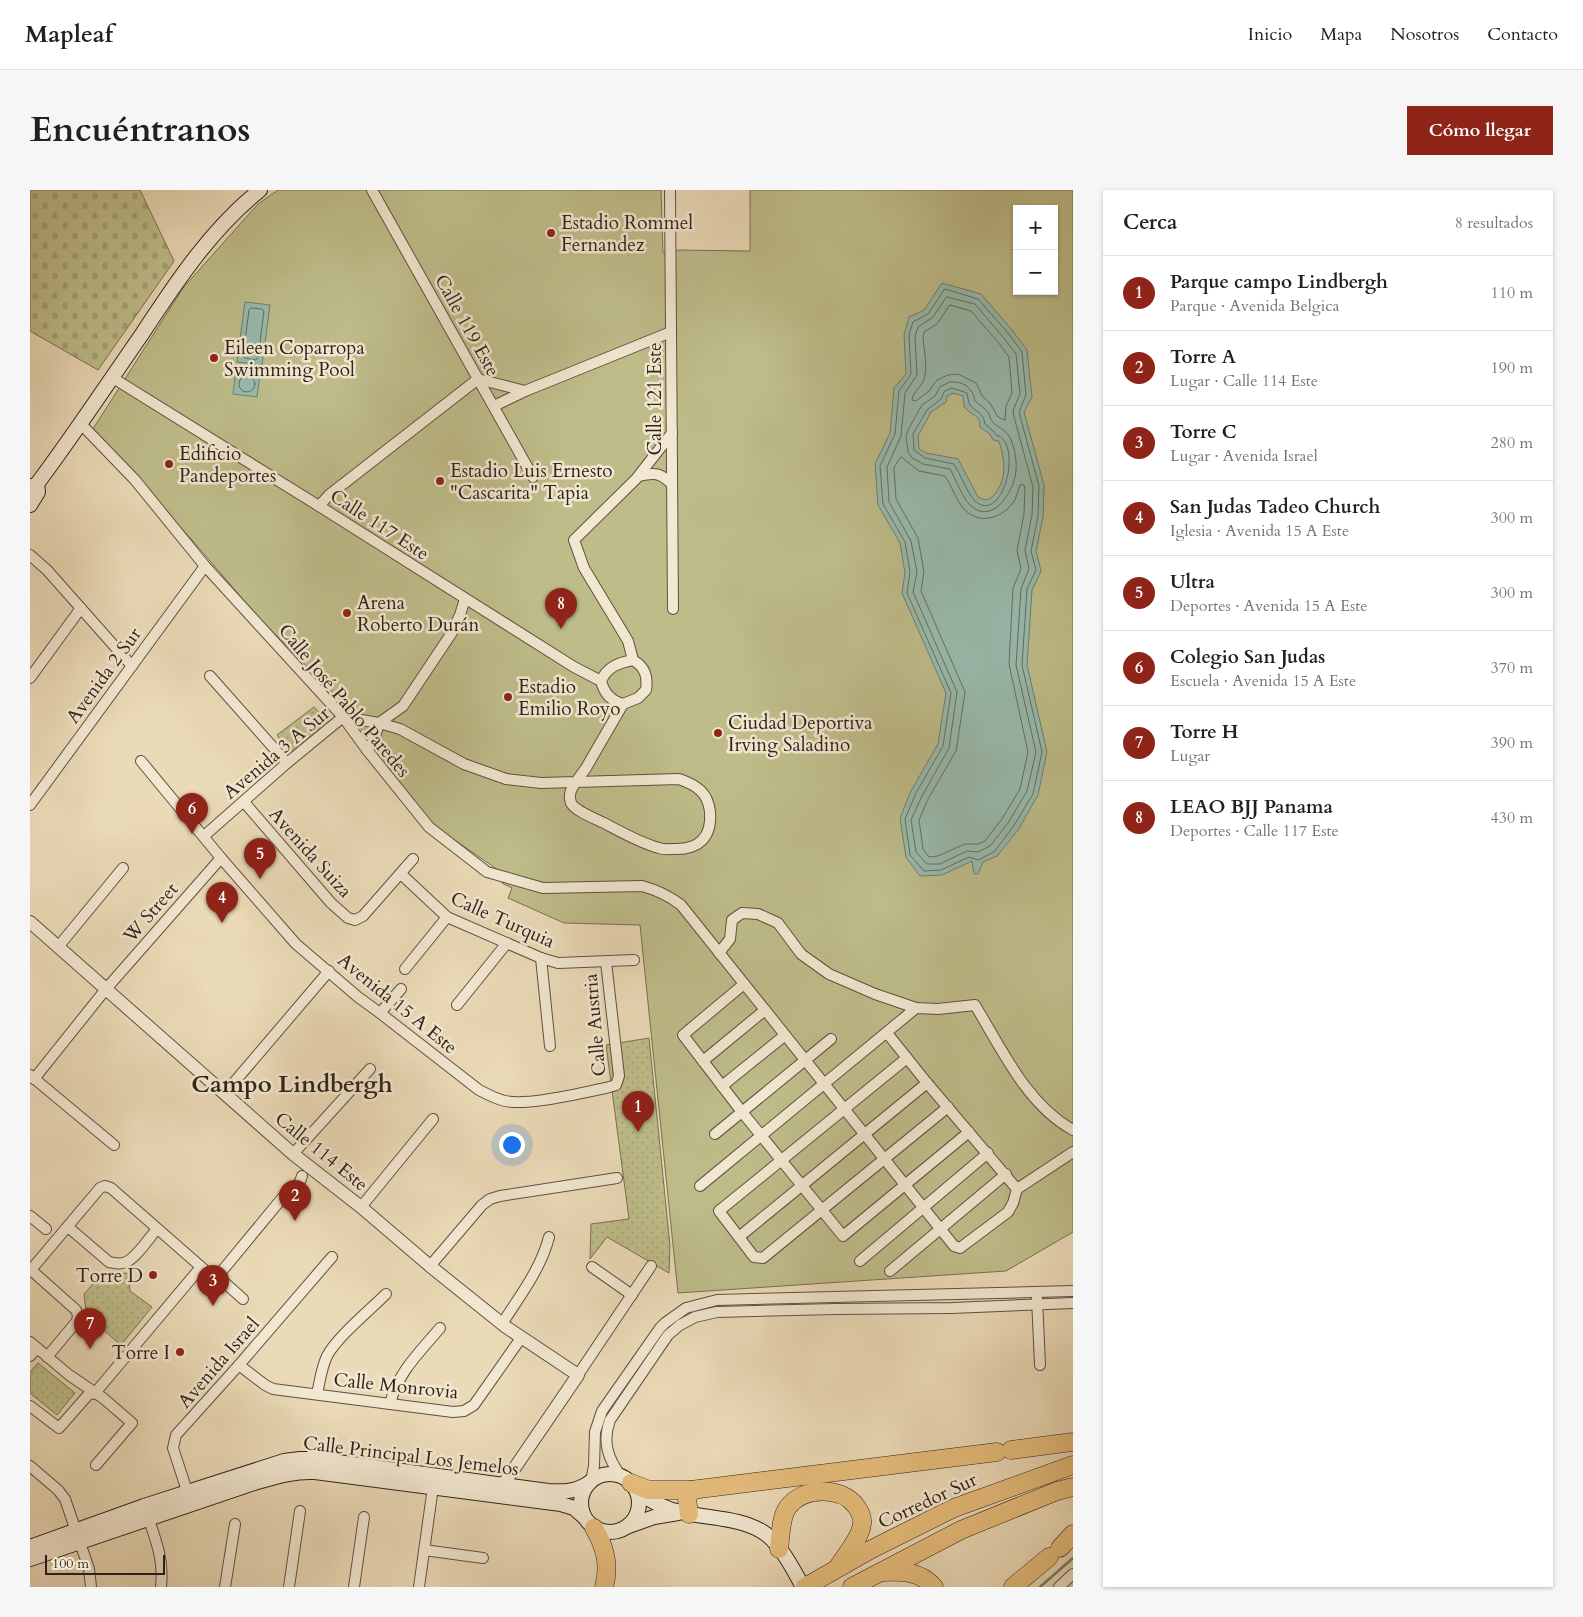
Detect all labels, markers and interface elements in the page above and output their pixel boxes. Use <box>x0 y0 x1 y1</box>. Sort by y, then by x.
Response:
text: Mapleaf <box>25 18 113 51</box>
text: Inicio <box>1248 22 1292 47</box>
text: Mapa <box>1320 22 1362 47</box>
text: Nosotros <box>1390 22 1459 47</box>
text: Contacto <box>1487 22 1558 47</box>
text: Encuéntranos <box>30 106 251 154</box>
button: Cómo llegar <box>1407 106 1553 155</box>
map controls <box>1013 205 1058 295</box>
button: + <box>1013 205 1058 250</box>
text: Cerca <box>1123 208 1177 237</box>
place label: Estadio Rommel Fernandez <box>561 210 693 258</box>
text: 8 resultados <box>1455 212 1533 234</box>
marker: Estadio Rommel Fernandez <box>545 227 557 239</box>
button: − <box>1013 250 1058 295</box>
text: Parque campo Lindbergh <box>1170 269 1388 295</box>
street label: Calle 119 Este <box>428 270 506 381</box>
text: 1 <box>1135 282 1143 304</box>
text: 110 m <box>1491 282 1533 304</box>
text: Parque · Avenida Belgica <box>1170 295 1339 317</box>
place label: Eileen Coparropa Swimming Pool <box>224 335 365 383</box>
street label: Calle 121 Este <box>642 342 668 456</box>
text: Torre A <box>1170 344 1236 370</box>
marker: Eileen Coparropa Swimming Pool <box>208 352 220 364</box>
text: 2 <box>1135 357 1143 379</box>
text: 190 m <box>1491 357 1533 379</box>
text: Lugar · Calle 114 Este <box>1170 370 1318 392</box>
text: Torre C <box>1170 419 1236 445</box>
text: 3 <box>1135 432 1143 454</box>
text: 280 m <box>1491 432 1533 454</box>
place label: Edificio Pandeportes <box>179 441 276 489</box>
text: Lugar · Avenida Israel <box>1170 445 1318 467</box>
marker: Edificio Pandeportes <box>163 458 175 470</box>
place label: Estadio Luis Ernesto "Cascarita" Tapia <box>450 458 613 506</box>
marker: Estadio Luis Ernesto "Cascarita" Tapia <box>434 475 446 487</box>
street label: Calle 117 Este <box>325 483 434 567</box>
text: San Judas Tadeo Church <box>1170 494 1380 520</box>
text: 4 <box>1135 507 1143 529</box>
text: 300 m <box>1491 507 1533 529</box>
text: Iglesia · Avenida 15 A Este <box>1170 520 1349 542</box>
text: Ultra <box>1170 569 1215 595</box>
text: 5 <box>1135 582 1143 604</box>
text: 300 m <box>1491 582 1533 604</box>
pin: 8 <box>545 588 577 629</box>
place label: Arena Roberto Durán <box>357 590 480 638</box>
text: Deportes · Avenida 15 A Este <box>1170 595 1368 617</box>
marker: Arena Roberto Durán <box>341 607 353 619</box>
street label: Calle José Pablo Paredes <box>272 618 416 783</box>
street label: Avenida 2 Sur <box>60 622 148 729</box>
text: Colegio San Judas <box>1170 644 1325 670</box>
text: 6 <box>1135 657 1143 679</box>
text: 370 m <box>1491 657 1533 679</box>
text: Escuela · Avenida 15 A Este <box>1170 670 1356 692</box>
place label: Estadio Emilio Royo <box>518 674 620 722</box>
marker: Estadio Emilio Royo <box>502 691 514 703</box>
street label: Avenida 3 A Sur <box>218 700 335 805</box>
place label: Ciudad Deportiva Irving Saladino <box>728 710 872 758</box>
text: Torre H <box>1170 719 1238 745</box>
marker: Ciudad Deportiva Irving Saladino <box>712 727 724 739</box>
text: 7 <box>1135 732 1143 754</box>
text: 390 m <box>1491 732 1533 754</box>
text: Lugar <box>1170 745 1210 767</box>
pin: 6 <box>176 793 208 834</box>
text: LEAO BJJ Panama <box>1170 794 1333 820</box>
street label: Avenida Suiza <box>263 802 358 903</box>
text: 8 <box>1135 807 1143 829</box>
text: 430 m <box>1491 807 1533 829</box>
text: Deportes · Calle 117 Este <box>1170 820 1339 842</box>
pin: 5 <box>244 838 276 879</box>
street label: W Street <box>117 877 184 949</box>
pin: 4 <box>206 882 238 923</box>
street label: Calle Turquia <box>446 885 559 954</box>
street label: Avenida 15 A Este <box>332 947 463 1060</box>
street label: Calle Austria <box>578 973 612 1077</box>
district label: Campo Lindbergh <box>191 1068 393 1101</box>
pin: 1 <box>622 1091 654 1132</box>
street label: Calle 114 Este <box>269 1106 374 1197</box>
your location <box>499 1132 525 1158</box>
pin: 2 <box>279 1180 311 1221</box>
place label: Torre D <box>76 1263 143 1289</box>
pin: 3 <box>197 1265 229 1306</box>
marker: Torre D <box>147 1269 159 1281</box>
pin: 7 <box>74 1308 106 1349</box>
street label: Avenida Israel <box>172 1311 266 1414</box>
place label: Torre I <box>112 1340 170 1366</box>
marker: Torre I <box>174 1346 186 1358</box>
street label: Calle Monrovia <box>332 1367 460 1405</box>
street label: Calle Principal Los Jemelos <box>302 1430 520 1482</box>
street label: Corredor Sur <box>874 1467 981 1535</box>
scale bar <box>45 1552 165 1575</box>
text: 100 m <box>52 1554 89 1573</box>

